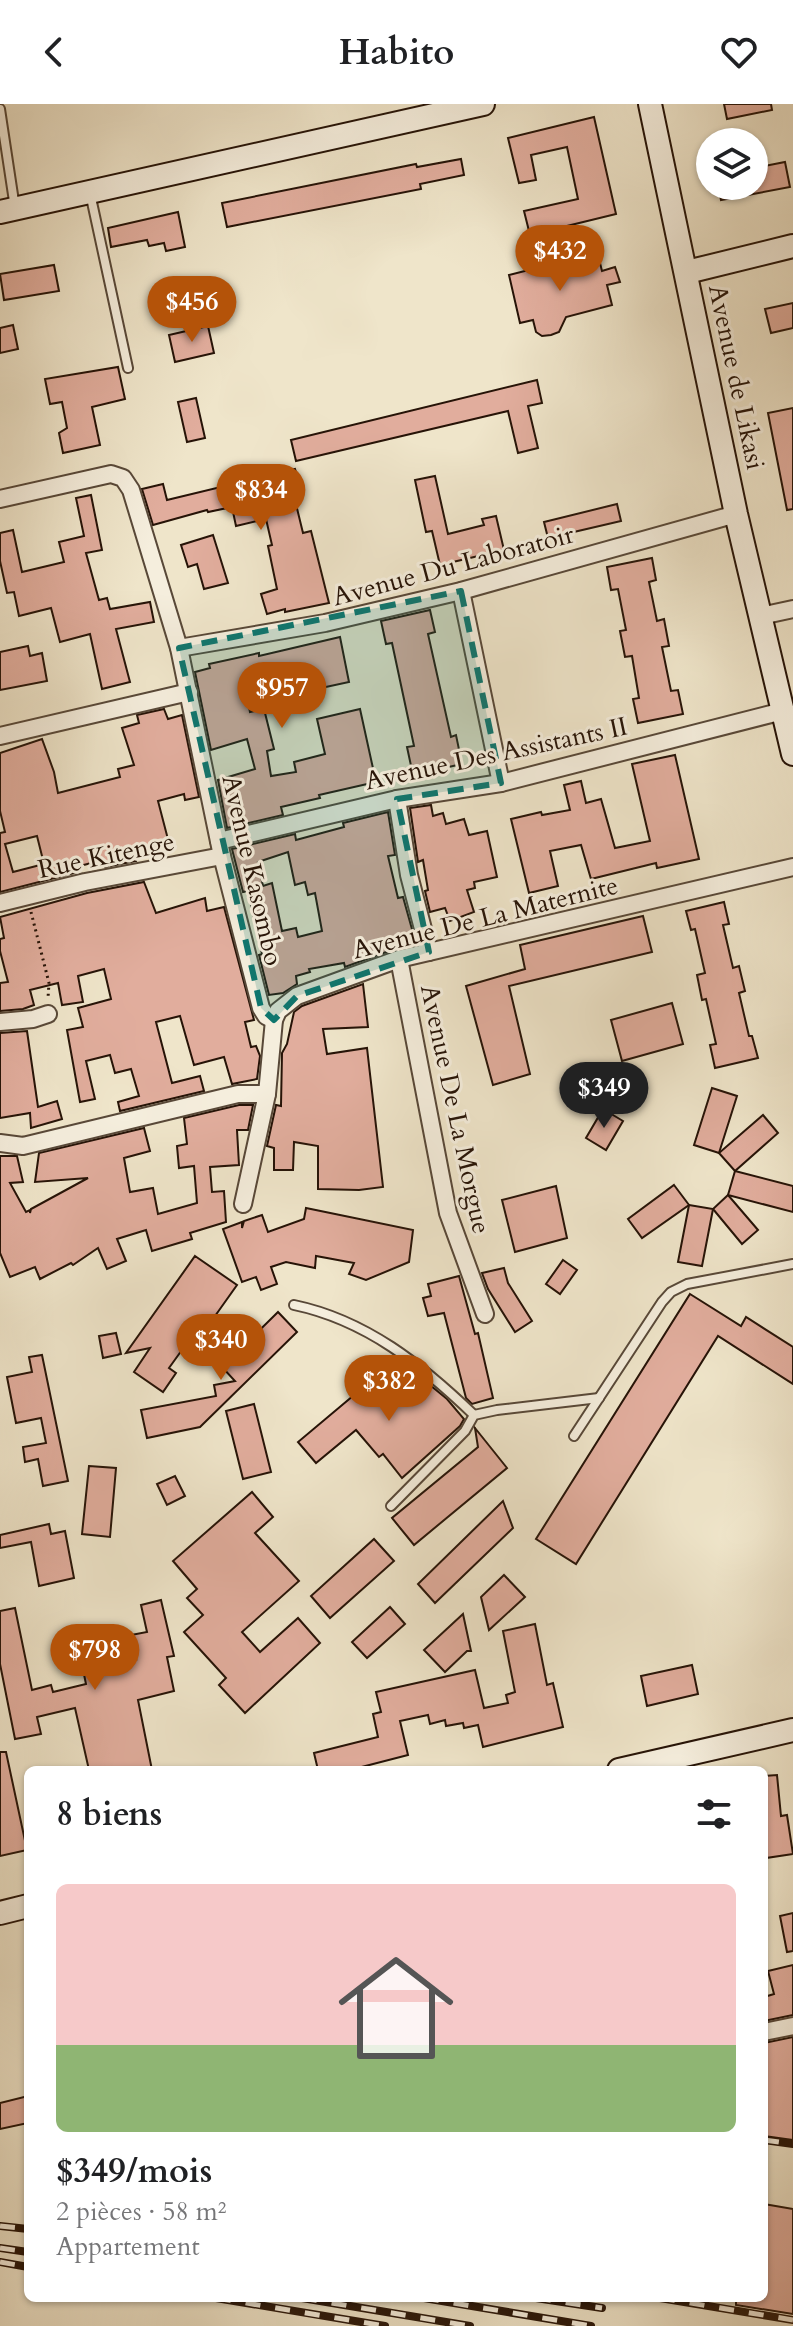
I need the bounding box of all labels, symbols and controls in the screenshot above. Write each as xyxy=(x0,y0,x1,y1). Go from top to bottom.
text: Habito xyxy=(339,28,454,77)
icon: back xyxy=(32,30,76,74)
icon: heart xyxy=(717,30,761,74)
map controls xyxy=(696,128,768,200)
button: layers xyxy=(696,128,768,200)
pin: $432 xyxy=(513,225,607,293)
text: $432 xyxy=(533,233,587,268)
pin: $456 xyxy=(145,276,239,344)
street label: Avenue de Likasi xyxy=(700,281,773,473)
text: $456 xyxy=(165,284,219,319)
pin: $834 xyxy=(214,464,308,532)
text: $834 xyxy=(234,472,288,507)
street label: Avenue Du Laboratoir xyxy=(329,516,578,615)
pin: $957 xyxy=(235,662,329,730)
text: $957 xyxy=(255,670,309,705)
street label: Avenue Des Assistants II xyxy=(362,709,631,798)
street label: Avenue Kasombo xyxy=(214,771,291,969)
street label: Rue Kitenge xyxy=(35,824,178,887)
street label: Avenue De La Maternite xyxy=(349,868,622,967)
street label: Avenue De La Morgue xyxy=(412,981,499,1237)
pin: $349 xyxy=(557,1062,651,1130)
text: $349 xyxy=(577,1070,631,1105)
pin: $340 xyxy=(174,1314,268,1382)
text: $340 xyxy=(194,1322,248,1357)
pin: $382 xyxy=(342,1355,436,1423)
text: $382 xyxy=(362,1363,416,1398)
pin: $798 xyxy=(48,1624,142,1692)
text: $798 xyxy=(68,1632,122,1667)
text: 8 biens xyxy=(56,1791,162,1837)
icon: filters xyxy=(692,1792,736,1836)
icon: home xyxy=(324,1936,468,2080)
text: $349/mois xyxy=(56,2148,212,2194)
text: 2 pièces · 58 m² xyxy=(56,2194,227,2229)
text: Appartement xyxy=(56,2229,200,2264)

